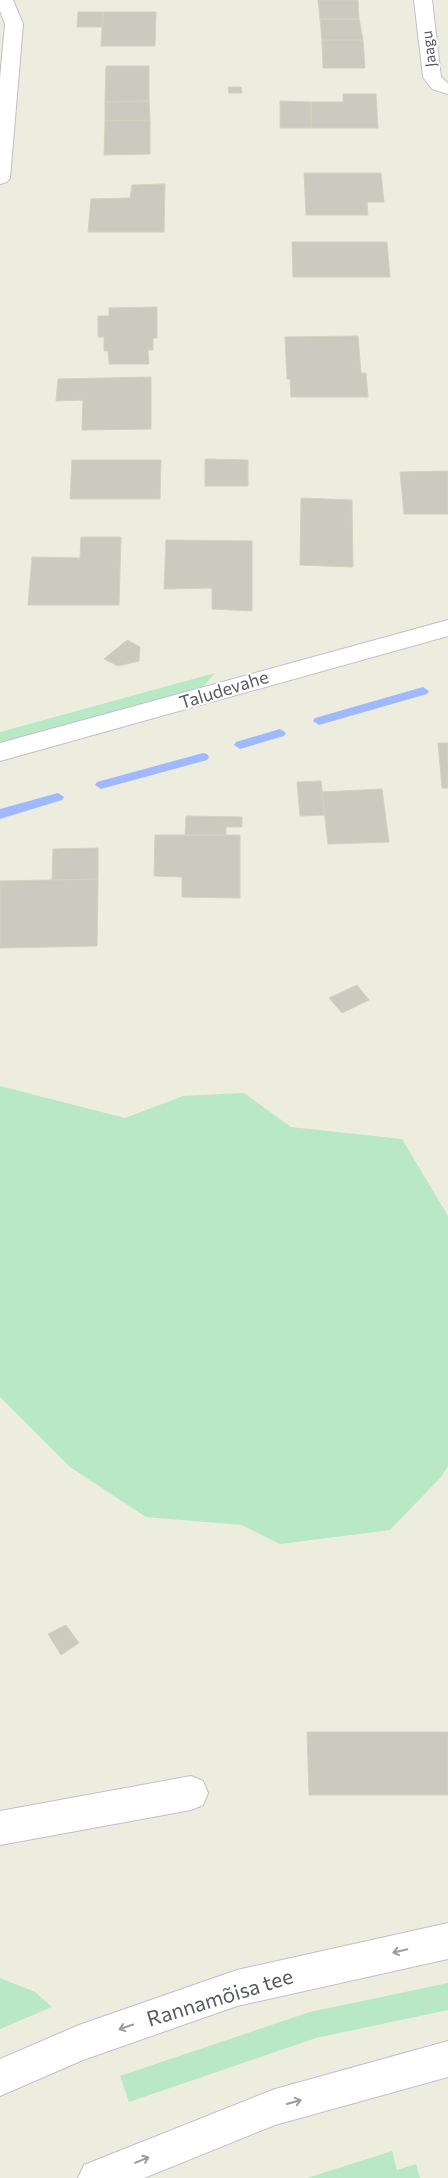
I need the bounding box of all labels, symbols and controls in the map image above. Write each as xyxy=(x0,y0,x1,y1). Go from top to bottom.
street label: Jaagu xyxy=(417,30,439,68)
street label: Taludevahe xyxy=(177,665,271,713)
one-way arrow xyxy=(393,1947,409,1956)
street label: Rannamõisa tee xyxy=(143,1962,296,2031)
one-way arrow xyxy=(118,2022,134,2032)
one-way arrow xyxy=(286,2096,302,2106)
one-way arrow xyxy=(134,2155,150,2164)

